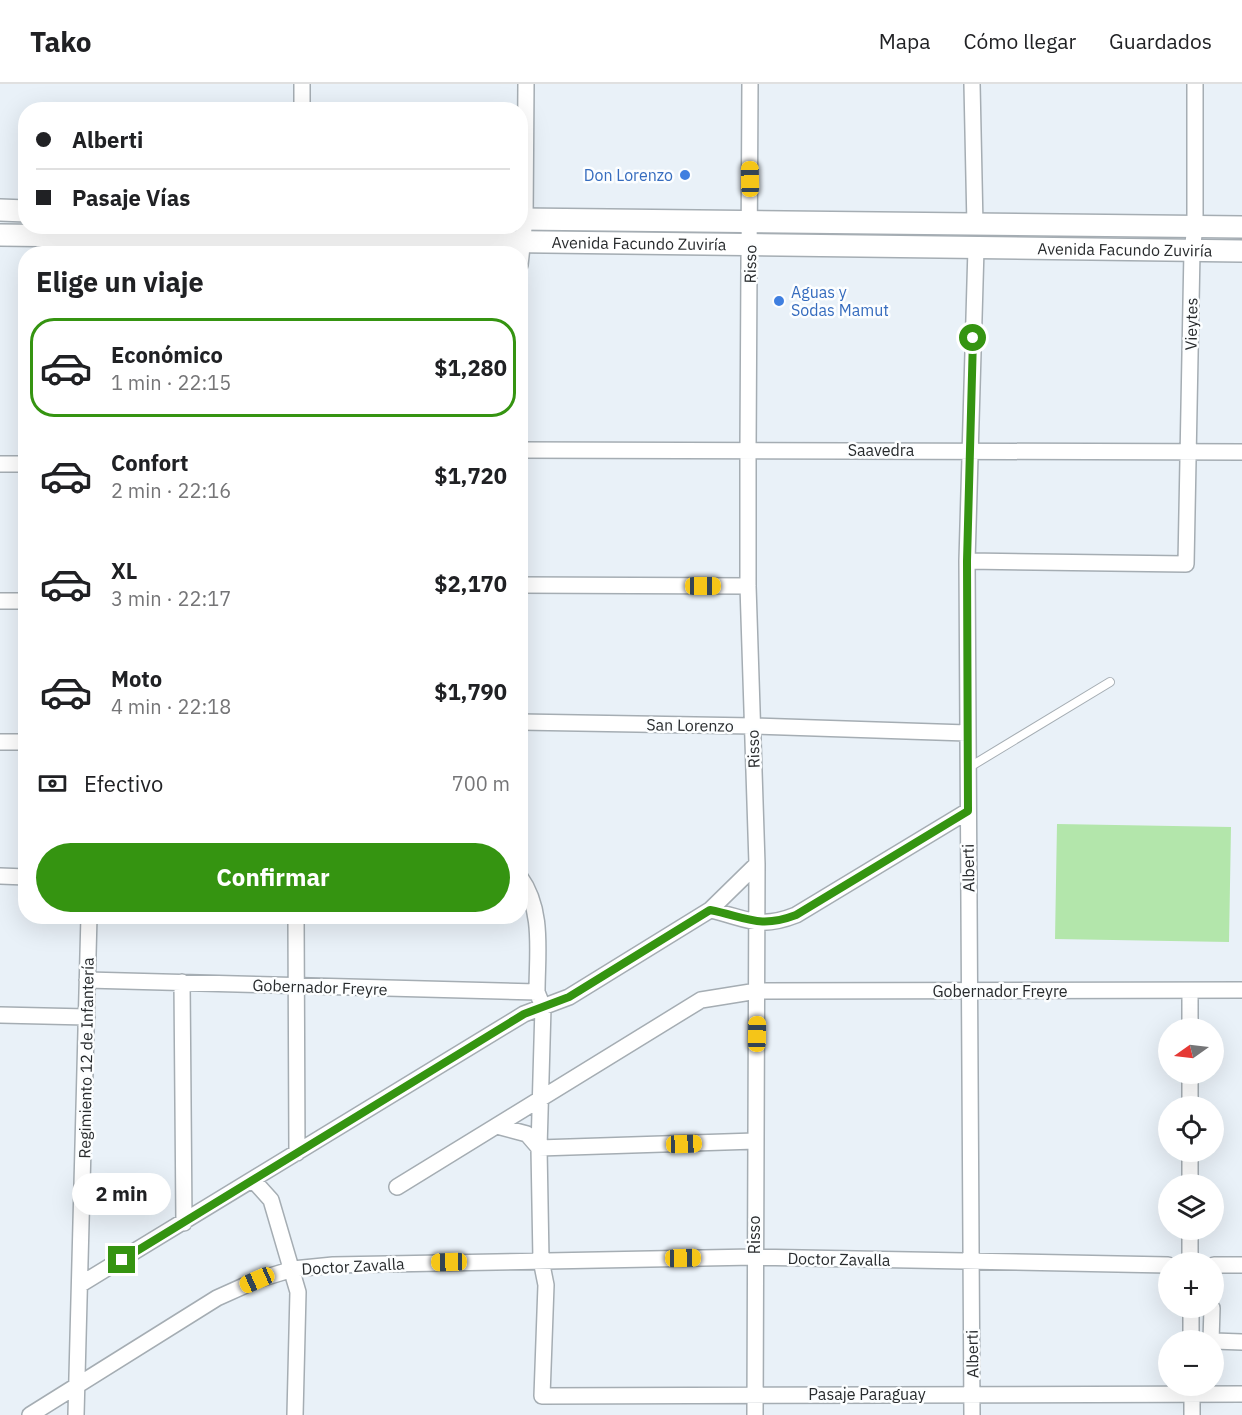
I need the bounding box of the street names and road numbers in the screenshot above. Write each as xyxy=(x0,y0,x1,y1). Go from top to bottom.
street label: Avenida Facundo Zuviría xyxy=(551,232,727,254)
street label: Avenida Facundo Zuviría xyxy=(1037,238,1213,261)
street label: Risso xyxy=(740,244,760,284)
street label: Vieytes xyxy=(1181,298,1201,350)
street label: Saavedra xyxy=(848,440,915,460)
street label: San Lorenzo xyxy=(646,714,734,736)
street label: Risso xyxy=(742,729,764,769)
street label: Alberti xyxy=(958,844,978,892)
street label: Regimiento 12 de Infantería xyxy=(74,957,98,1159)
street label: Gobernador Freyre xyxy=(252,975,388,999)
street label: Gobernador Freyre xyxy=(932,981,1068,1001)
street label: Risso xyxy=(744,1216,764,1254)
street label: Doctor Zavalla xyxy=(787,1248,891,1270)
street label: Doctor Zavalla xyxy=(301,1253,405,1279)
street label: Alberti xyxy=(962,1330,982,1378)
street label: Pasaje Paraguay xyxy=(808,1384,926,1404)

